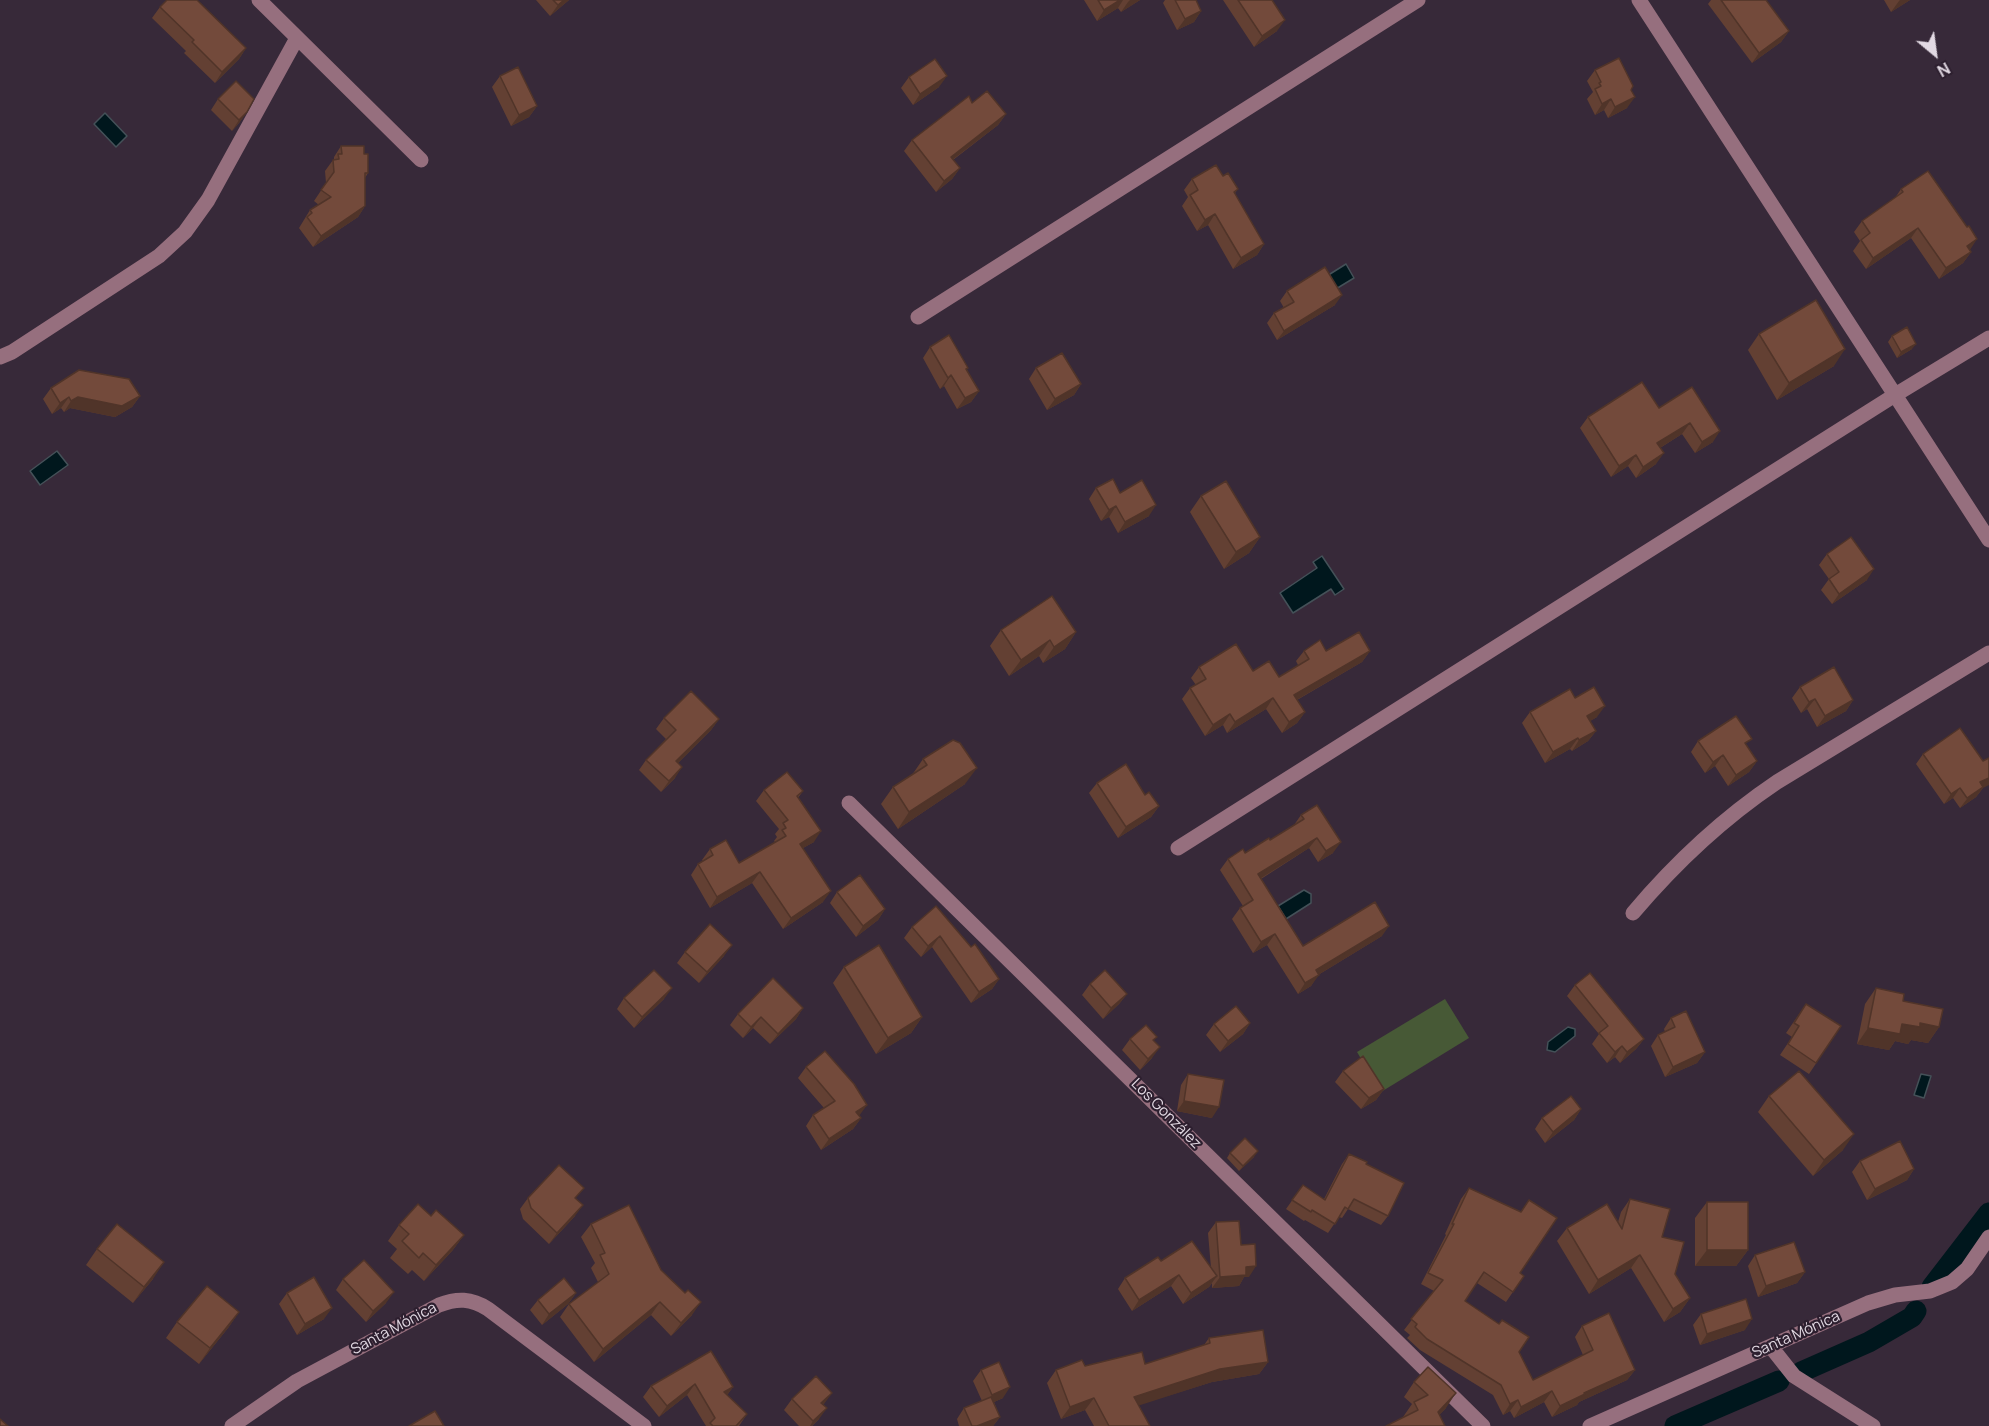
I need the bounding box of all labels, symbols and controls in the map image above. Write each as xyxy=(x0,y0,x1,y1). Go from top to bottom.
north arrow xyxy=(1905,24,1965,84)
text: N xyxy=(1933,57,1954,82)
street label: Los González xyxy=(1127,1075,1205,1153)
street label: Santa Mónica xyxy=(348,1299,440,1359)
street label: Santa Mónica xyxy=(1749,1308,1843,1362)

